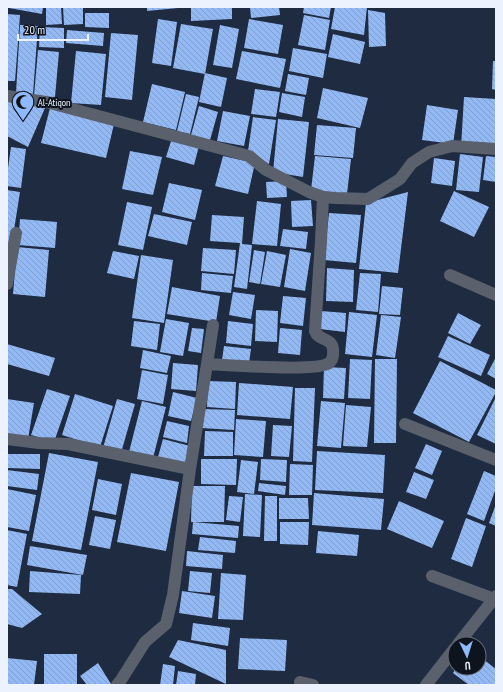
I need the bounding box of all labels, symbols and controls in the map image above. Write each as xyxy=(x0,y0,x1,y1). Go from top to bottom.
scale bar xyxy=(18,16,88,42)
text: 20 m xyxy=(24,22,45,37)
mosque icon: Al-Atiqon xyxy=(10,89,36,122)
place label: Al-Atiqon xyxy=(38,96,70,109)
north arrow xyxy=(447,636,487,676)
text: U xyxy=(464,659,471,673)

